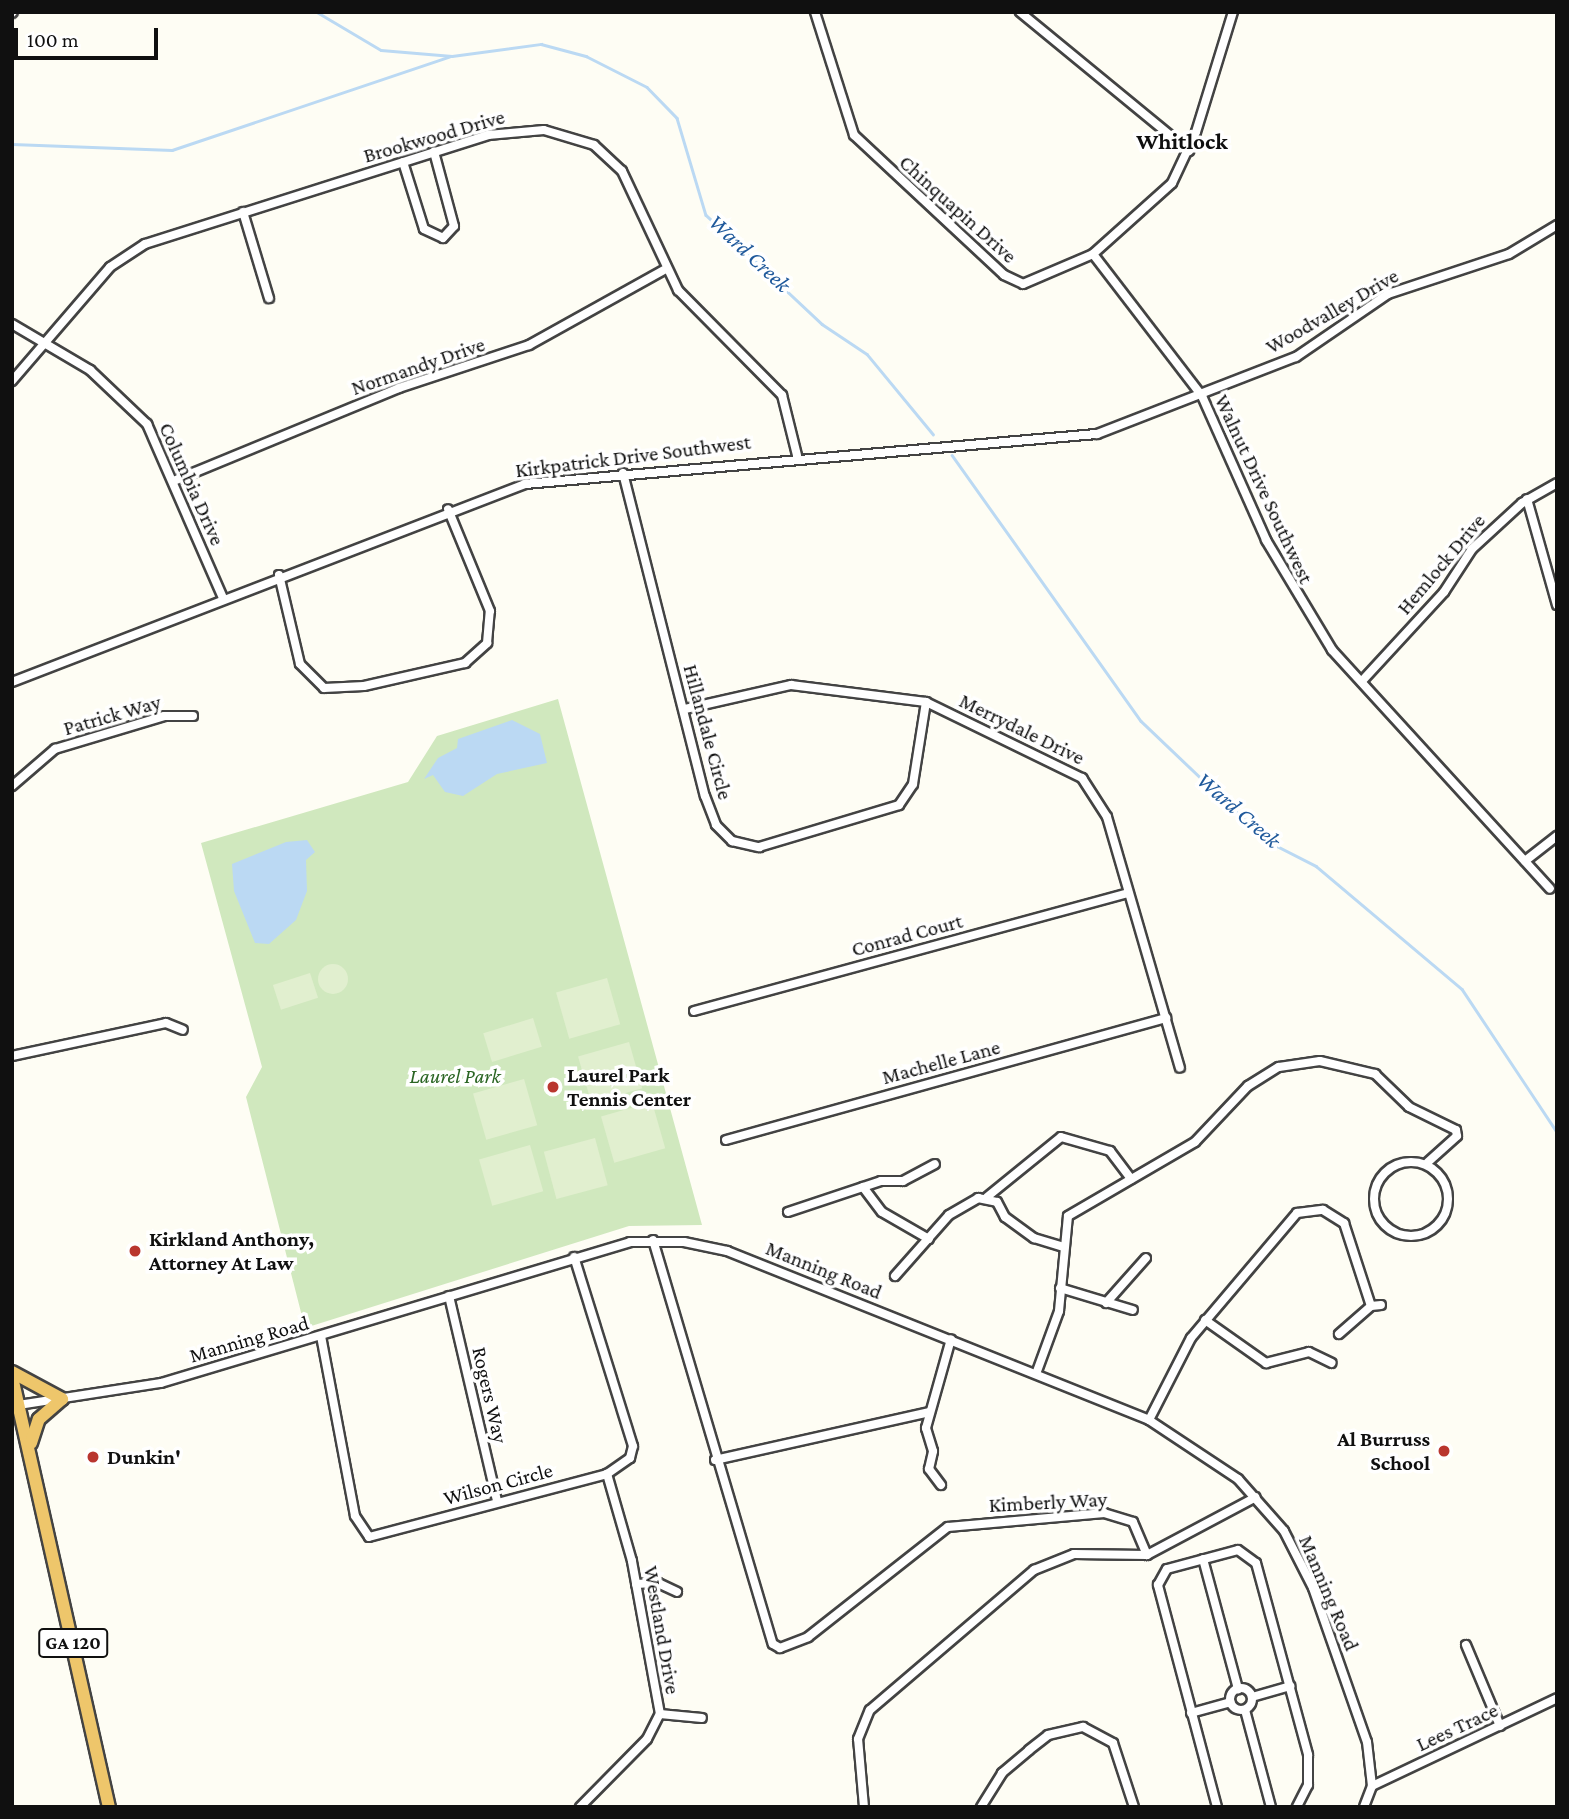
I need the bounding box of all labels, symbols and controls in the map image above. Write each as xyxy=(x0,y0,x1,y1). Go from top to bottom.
scale bar xyxy=(18,14,161,58)
text: 100 m xyxy=(27,28,79,52)
street label: Brookwood Drive xyxy=(360,104,508,168)
district label: Whitlock xyxy=(1136,127,1228,155)
street label: Chinquapin Drive xyxy=(894,150,1022,268)
water label: Ward Creek xyxy=(703,208,797,298)
street label: Woodvalley Drive xyxy=(1261,263,1403,359)
street label: Normandy Drive xyxy=(348,331,488,401)
street label: Walnut Drive Southwest xyxy=(1209,390,1319,588)
street label: Columbia Drive xyxy=(154,419,230,549)
street label: Kirkpatrick Drive Southwest xyxy=(514,429,752,483)
street label: Hemlock Drive xyxy=(1391,508,1491,620)
street label: Hillandale Circle xyxy=(678,662,738,802)
street label: Merrydale Drive xyxy=(955,688,1089,770)
street label: Patrick Way xyxy=(60,689,164,741)
water label: Ward Creek xyxy=(1191,766,1287,854)
street label: Conrad Court xyxy=(849,908,965,962)
street label: Machelle Lane xyxy=(879,1034,1003,1090)
place label: Laurel Park Tennis Center xyxy=(567,1062,691,1112)
park label: Laurel Park xyxy=(409,1063,501,1089)
marker: Laurel Park Tennis Center xyxy=(545,1079,561,1095)
place label: Kirkland Anthony, Attorney At Law xyxy=(149,1226,314,1276)
street label: Manning Road xyxy=(762,1235,886,1305)
marker: Kirkland Anthony, Attorney At Law xyxy=(127,1243,143,1259)
street label: Manning Road xyxy=(186,1310,312,1368)
street label: Rogers Way xyxy=(467,1344,513,1446)
place label: Al Burruss School xyxy=(1337,1426,1430,1476)
marker: Al Burruss School xyxy=(1436,1443,1452,1459)
place label: Dunkin' xyxy=(107,1444,181,1470)
marker: Dunkin' xyxy=(85,1449,101,1465)
street label: Wilson Circle xyxy=(441,1457,555,1511)
street label: Kimberly Way xyxy=(988,1486,1108,1518)
street label: Manning Road xyxy=(1293,1531,1365,1655)
street label: Westland Drive xyxy=(638,1564,686,1696)
road number: GA 120 xyxy=(38,1628,108,1658)
street label: Lees Trace xyxy=(1412,1697,1502,1757)

